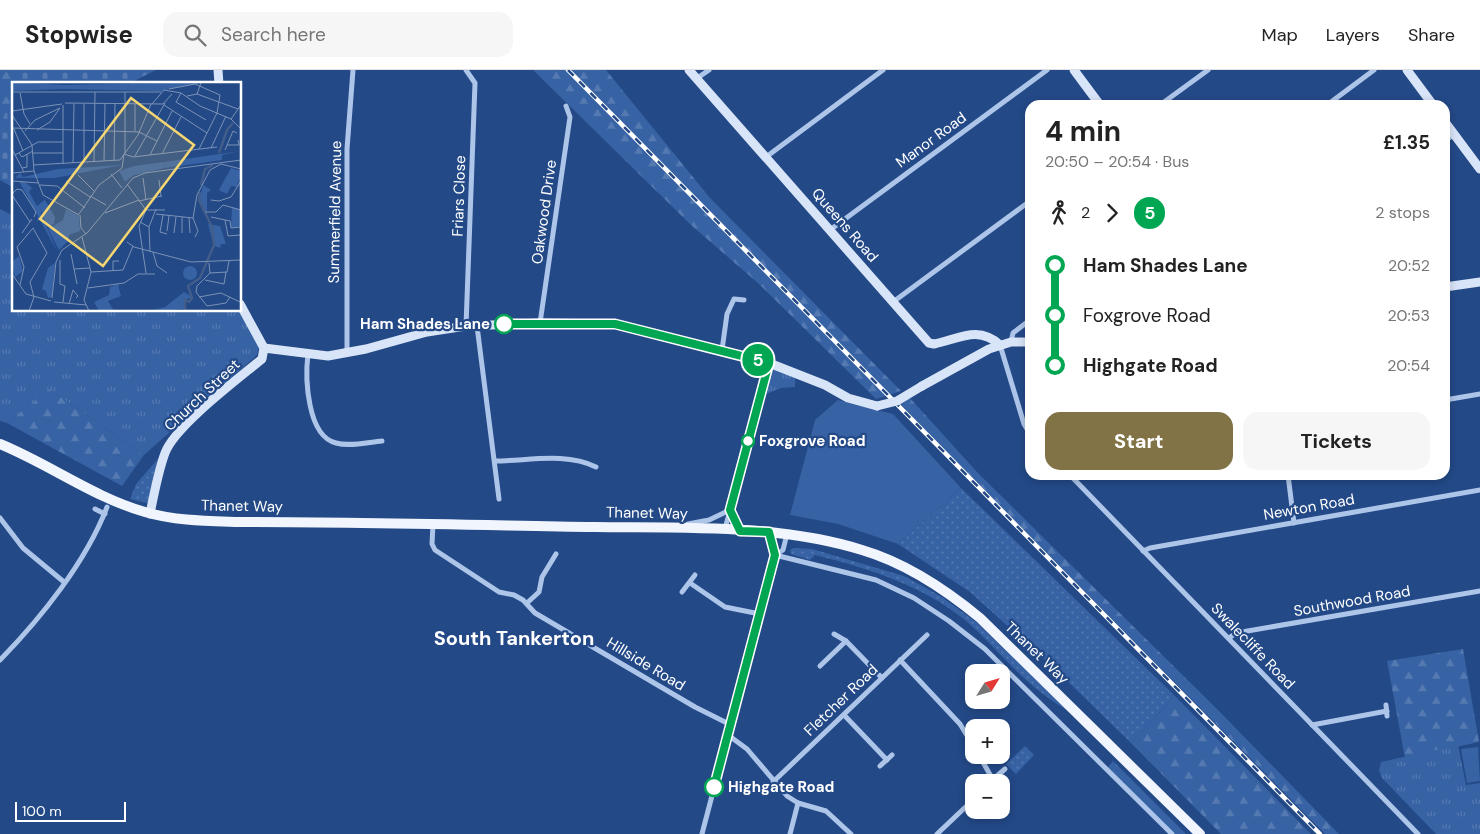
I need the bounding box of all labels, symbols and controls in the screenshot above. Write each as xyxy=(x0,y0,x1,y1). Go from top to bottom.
search box xyxy=(163,12,513,57)
text: Stopwise xyxy=(25,19,133,50)
icon: search xyxy=(181,21,209,49)
text: Search here xyxy=(221,22,326,47)
text: Map xyxy=(1262,23,1298,47)
text: Layers xyxy=(1326,23,1380,47)
text: Share xyxy=(1408,23,1455,47)
inset map xyxy=(12,82,241,311)
street label: Manor Road xyxy=(892,108,970,172)
text: 4 min xyxy=(1045,113,1121,150)
text: £1.35 xyxy=(1383,130,1430,155)
street label: Summerfield Avenue xyxy=(324,140,346,284)
text: 20:50 – 20:54 · Bus xyxy=(1045,151,1189,172)
street label: Friars Close xyxy=(448,155,470,237)
street label: Oakwood Drive xyxy=(527,159,561,265)
street label: Queens Road xyxy=(807,184,883,266)
icon: walk xyxy=(1045,199,1073,227)
icon: forward xyxy=(1098,199,1126,227)
text: 5 xyxy=(1144,201,1155,225)
text: 2 xyxy=(1081,202,1090,223)
text: 2 stops xyxy=(1375,202,1430,223)
text: Ham Shades Lane xyxy=(1083,253,1248,278)
text: 20:52 xyxy=(1388,255,1430,276)
text: Foxgrove Road xyxy=(1083,303,1211,328)
text: 20:53 xyxy=(1388,305,1430,326)
place label: Ham Shades Lane xyxy=(360,314,490,334)
marker: Ham Shades Lane xyxy=(494,314,514,334)
line badge: 5 xyxy=(742,344,774,376)
text: 5 xyxy=(752,348,764,372)
text: Highgate Road xyxy=(1083,353,1218,378)
street label: Church Street xyxy=(160,355,244,435)
text: 20:54 xyxy=(1387,355,1430,376)
button: Start xyxy=(1045,412,1233,470)
button: Tickets xyxy=(1243,412,1430,470)
place label: Foxgrove Road xyxy=(759,431,866,451)
marker: Foxgrove Road xyxy=(741,434,755,448)
street label: Newton Road xyxy=(1262,489,1356,525)
street label: Thanet Way xyxy=(201,495,284,517)
street label: Thanet Way xyxy=(606,502,689,524)
street label: Southwood Road xyxy=(1292,581,1412,621)
street label: Swalecliffe Road xyxy=(1207,598,1299,694)
street label: Thanet Way xyxy=(1001,617,1074,689)
district label: South Tankerton xyxy=(434,625,594,651)
street label: Hillside Road xyxy=(603,633,689,695)
street label: Fletcher Road xyxy=(800,660,882,740)
north arrow xyxy=(965,664,1010,709)
map controls xyxy=(965,664,1010,819)
button: + xyxy=(965,719,1010,764)
button: − xyxy=(965,774,1010,819)
marker: Highgate Road xyxy=(704,777,724,797)
place label: Highgate Road xyxy=(728,777,834,797)
scale bar xyxy=(15,799,126,822)
text: 100 m xyxy=(22,802,62,820)

